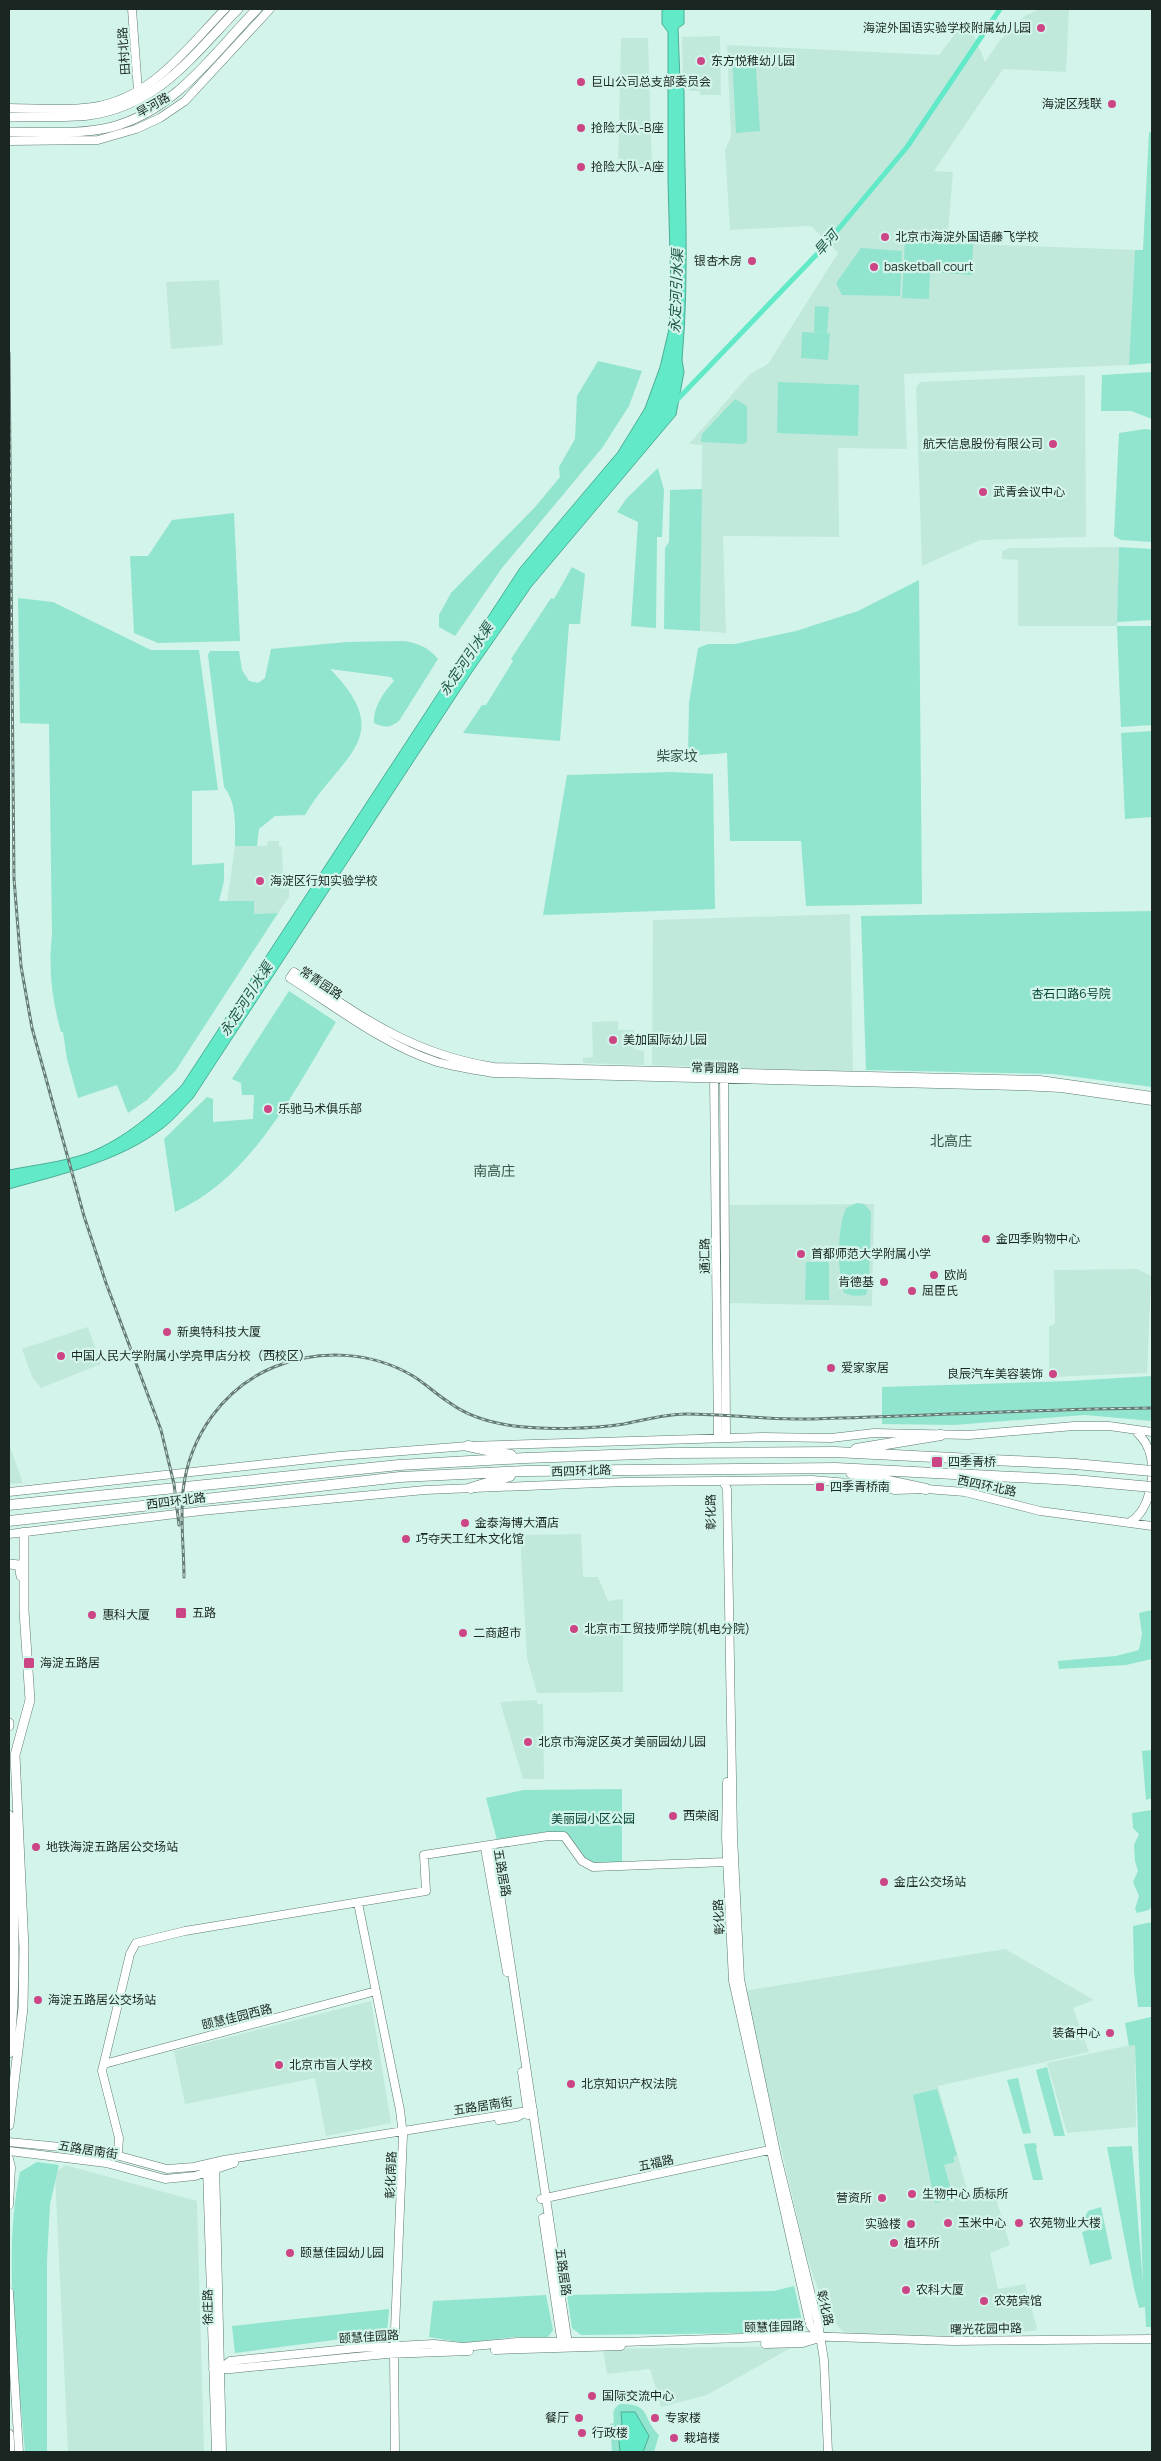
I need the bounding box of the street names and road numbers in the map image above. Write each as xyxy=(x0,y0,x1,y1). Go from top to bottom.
street label: 田村北路 xyxy=(113,26,134,76)
street label: 旱河路 xyxy=(133,88,173,121)
street label: 常青园路 xyxy=(297,962,346,1003)
street label: 常青园路 xyxy=(691,1059,739,1076)
street label: 通汇路 xyxy=(696,1238,713,1274)
street label: 西四环北路 xyxy=(551,1461,611,1480)
street label: 西四环北路 xyxy=(956,1471,1018,1500)
street label: 西四环北路 xyxy=(145,1488,207,1513)
street label: 彰化路 xyxy=(702,1494,719,1530)
street label: 五路居路 xyxy=(490,1848,515,1898)
street label: 彰化路 xyxy=(709,1899,728,1935)
street label: 颐慧佳园西路 xyxy=(200,2000,274,2033)
street label: 五路居南街 xyxy=(452,2092,514,2119)
street label: 五路居南街 xyxy=(57,2136,119,2163)
street label: 五福路 xyxy=(637,2150,675,2175)
street label: 彰化南路 xyxy=(381,2151,400,2199)
street label: 五路居路 xyxy=(552,2247,575,2297)
street label: 彰化路 xyxy=(813,2288,838,2327)
street label: 徐庄路 xyxy=(199,2289,216,2325)
street label: 颐慧佳园路 xyxy=(744,2317,804,2336)
street label: 曙光花园中路 xyxy=(950,2319,1022,2338)
street label: 颐慧佳园路 xyxy=(338,2326,399,2347)

